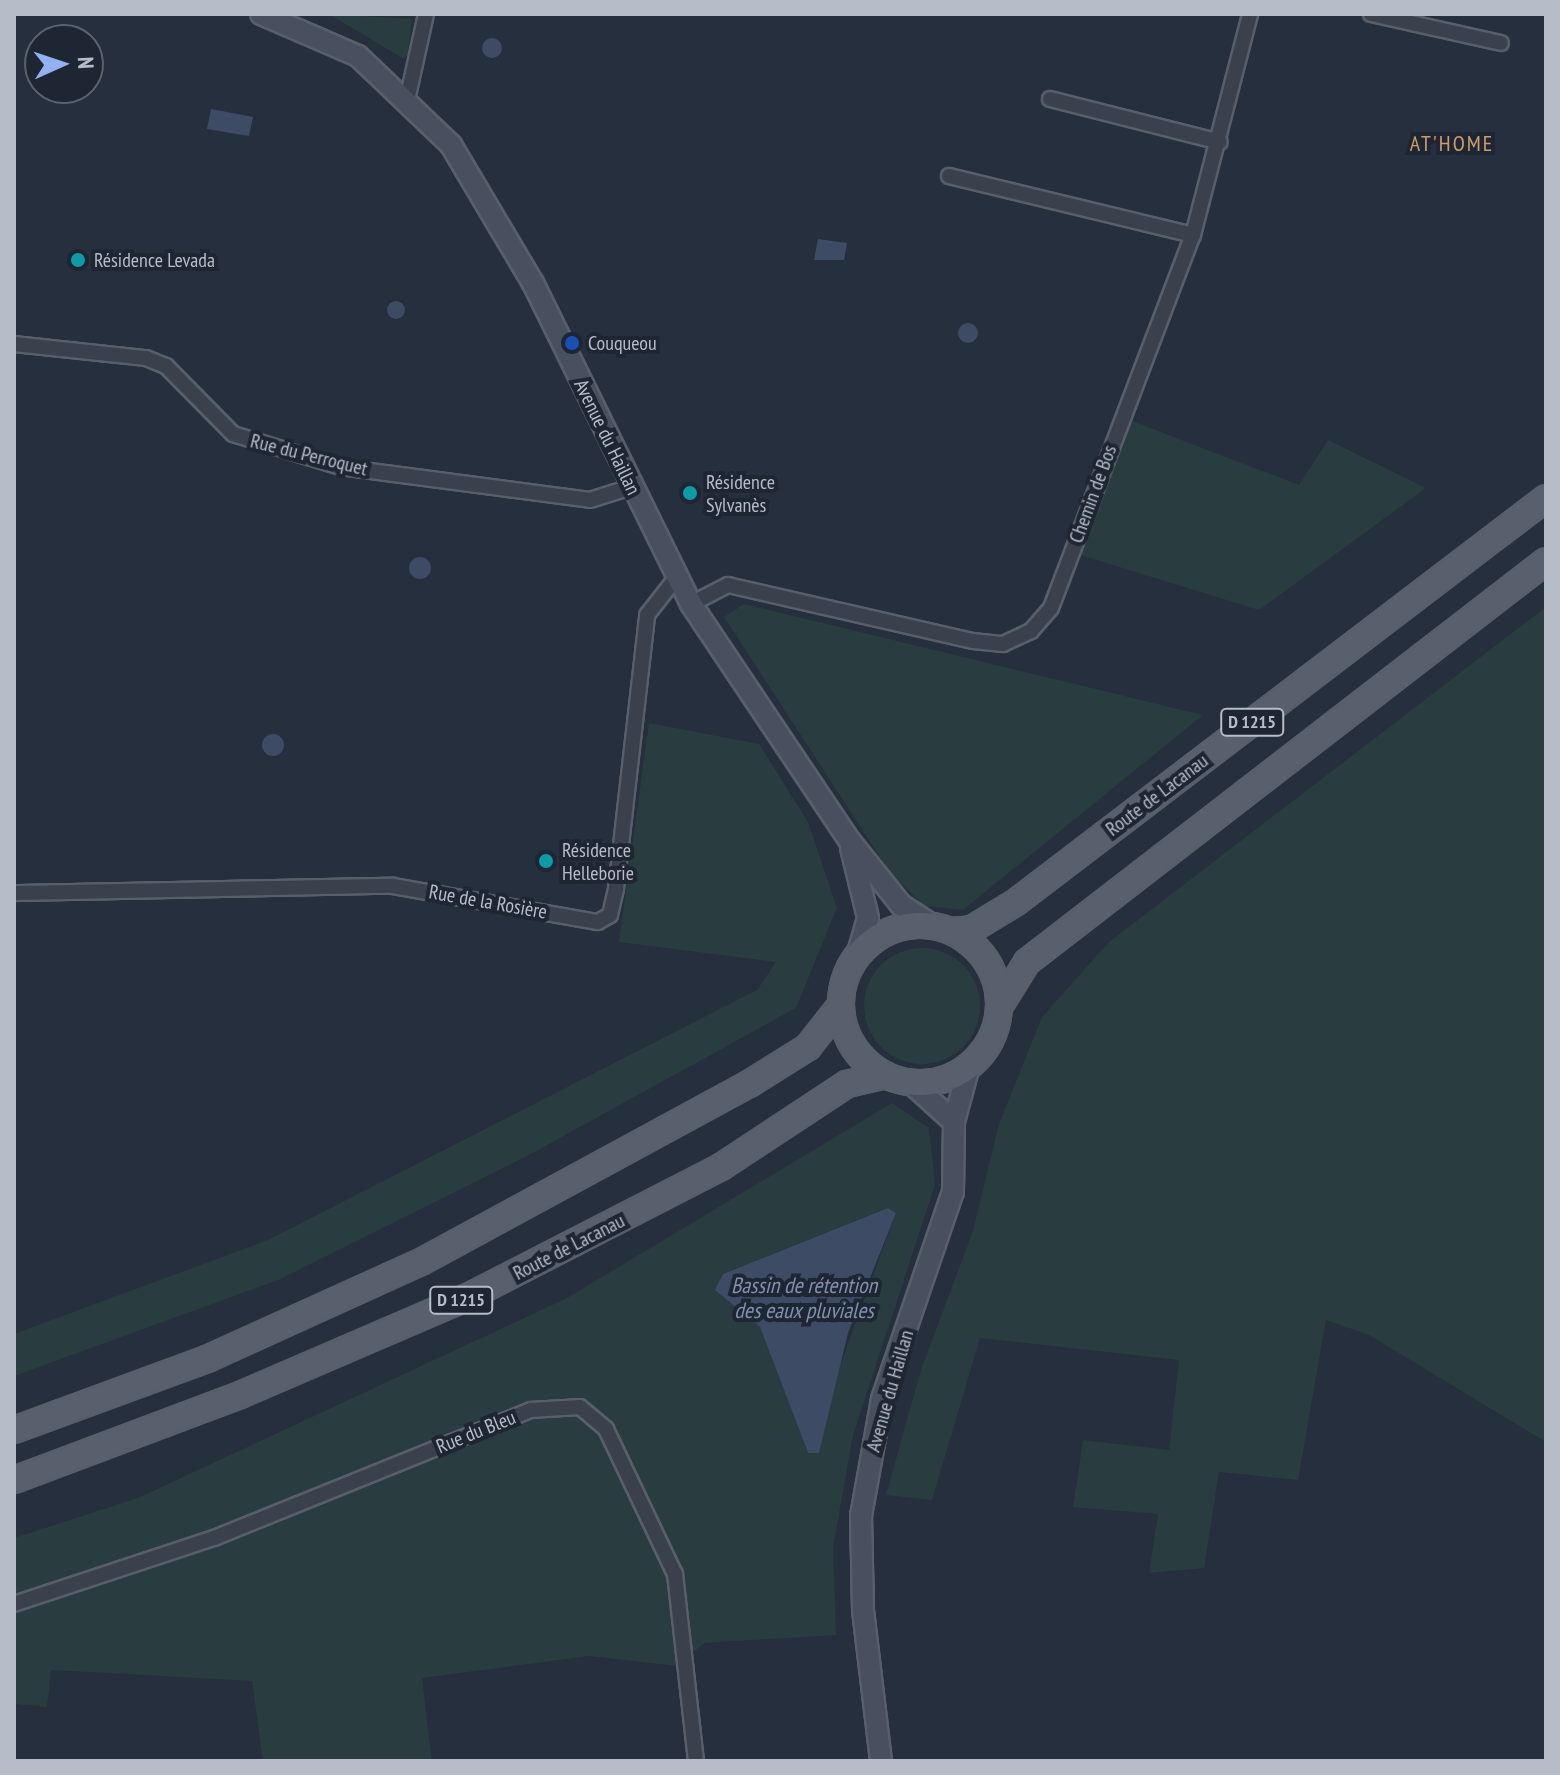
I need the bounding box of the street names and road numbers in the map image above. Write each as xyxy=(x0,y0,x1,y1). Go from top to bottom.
street label: Avenue du Haillan xyxy=(569,375,645,499)
street label: Rue du Perroquet xyxy=(248,429,370,481)
street label: Chemin de Bos xyxy=(1064,442,1122,546)
road number: D 1215 xyxy=(1220,708,1284,736)
street label: Route de Lacanau xyxy=(1101,749,1213,841)
street label: Rue de la Rosière xyxy=(427,880,549,924)
street label: Route de Lacanau xyxy=(509,1209,629,1285)
road number: D 1215 xyxy=(429,1286,493,1314)
street label: Avenue du Haillan xyxy=(861,1327,919,1455)
street label: Rue du Bleu xyxy=(433,1405,519,1459)

